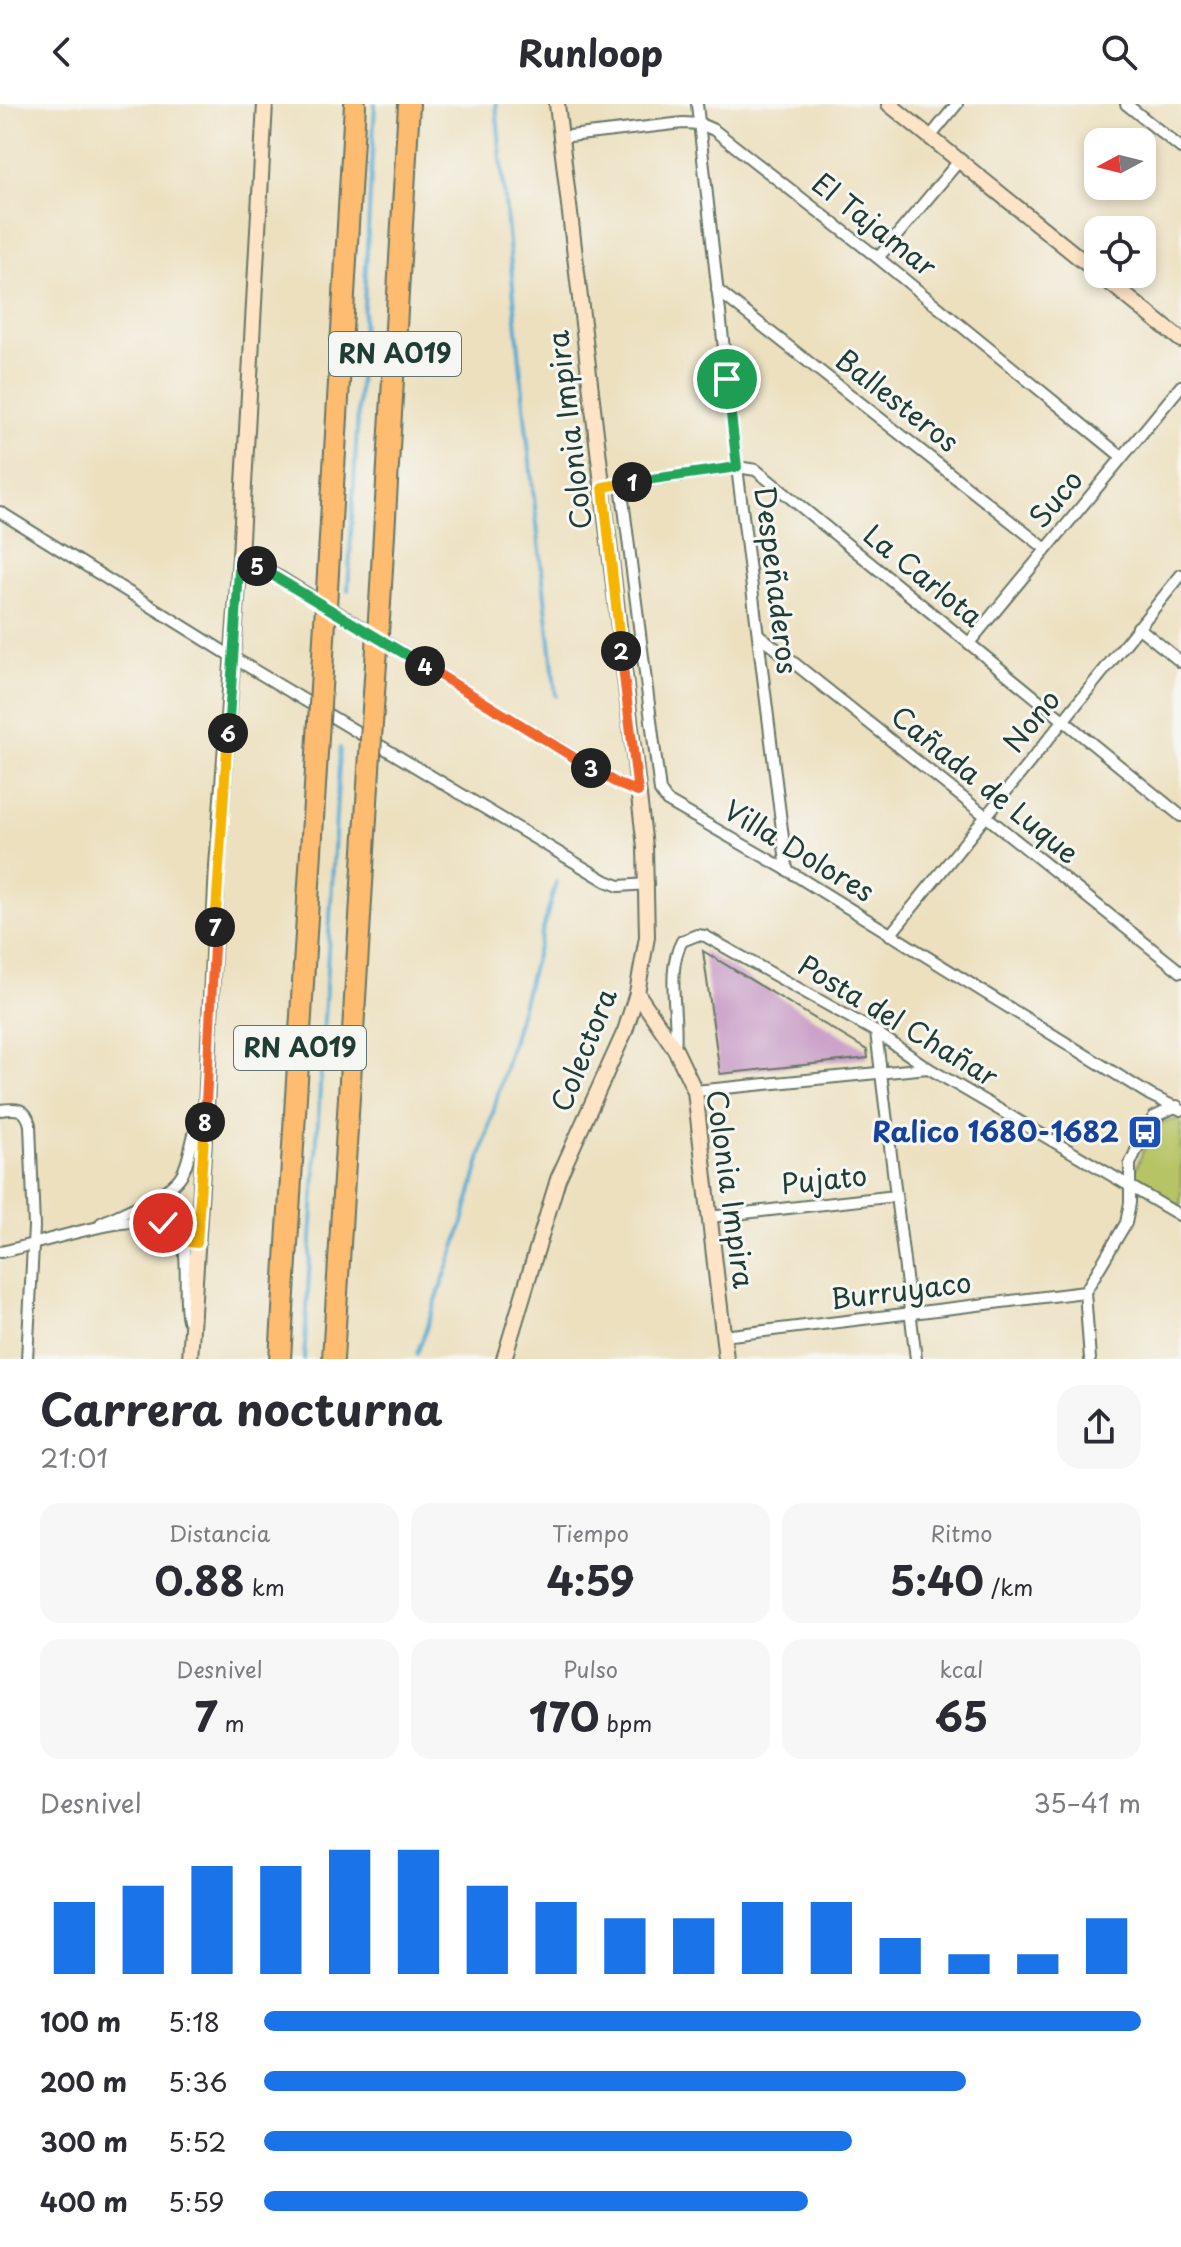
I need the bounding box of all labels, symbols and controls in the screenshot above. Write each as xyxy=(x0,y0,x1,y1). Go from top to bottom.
text: Runloop xyxy=(518,25,663,79)
icon: back xyxy=(40,30,84,74)
icon: search xyxy=(1097,30,1141,74)
north arrow xyxy=(1084,128,1156,200)
map controls xyxy=(1084,128,1156,288)
street label: El Tajamar xyxy=(803,161,947,287)
button: locate xyxy=(1084,216,1156,288)
street label: Colonia Impira xyxy=(535,328,602,532)
road number: RN A019 xyxy=(329,332,461,376)
street label: Ballesteros xyxy=(827,338,969,462)
pin xyxy=(693,345,761,413)
icon: arrive xyxy=(705,357,749,401)
street label: Suco xyxy=(1017,459,1092,537)
pin: 1 xyxy=(612,462,652,502)
text: 1 xyxy=(627,465,637,498)
street label: Despeñaderos xyxy=(745,483,810,676)
street label: La Carlota xyxy=(855,513,994,637)
pin: 5 xyxy=(237,546,277,586)
text: 5 xyxy=(250,549,264,582)
pin: 2 xyxy=(601,631,641,671)
text: 2 xyxy=(613,634,629,667)
pin: 4 xyxy=(405,646,445,686)
text: 4 xyxy=(418,649,432,682)
street label: Nono xyxy=(992,679,1070,761)
street label: Cañada de Luque xyxy=(882,694,1090,873)
pin: 6 xyxy=(208,713,248,753)
text: 6 xyxy=(220,716,236,749)
pin: 3 xyxy=(571,748,611,788)
text: 3 xyxy=(584,751,598,784)
street label: Villa Dolores xyxy=(716,788,883,912)
pin: 7 xyxy=(195,907,235,947)
text: 7 xyxy=(209,910,221,943)
street label: Posta del Chañar xyxy=(791,943,1007,1097)
street label: Colectora xyxy=(538,980,627,1118)
road number: RN A019 xyxy=(234,1026,366,1070)
street label: Colonia Impira xyxy=(696,1087,767,1291)
pin: 8 xyxy=(185,1102,225,1142)
text: 8 xyxy=(198,1105,212,1138)
place label: Ralico 1680-1682 xyxy=(872,1109,1119,1152)
bus stop icon: Ralico 1680-1682 xyxy=(1126,1113,1164,1151)
street label: Pujato xyxy=(779,1153,869,1204)
pin xyxy=(129,1189,197,1257)
icon: check xyxy=(141,1201,185,1245)
street label: Burruyaco xyxy=(828,1260,974,1319)
text: Carrera nocturna xyxy=(40,1375,443,1441)
button: share xyxy=(1057,1385,1141,1469)
text: 21:01 xyxy=(40,1438,108,1477)
text: Distancia xyxy=(169,1516,270,1549)
text: Tiempo xyxy=(552,1516,629,1549)
text: Ritmo xyxy=(930,1516,993,1549)
text: 0.88 xyxy=(154,1549,245,1610)
text: 4:59 xyxy=(546,1549,635,1610)
text: 5:40 xyxy=(890,1549,984,1610)
text: km xyxy=(245,1570,285,1603)
text: /km xyxy=(984,1570,1033,1603)
text: Desnivel xyxy=(177,1652,262,1685)
text: Pulso xyxy=(563,1652,618,1685)
text: kcal xyxy=(940,1652,983,1685)
text: 7 xyxy=(194,1685,217,1746)
text: 170 xyxy=(529,1685,599,1746)
text: 65 xyxy=(935,1685,988,1746)
text: m xyxy=(217,1706,245,1739)
text: bpm xyxy=(599,1706,652,1739)
text: Desnivel xyxy=(40,1783,141,1822)
text: 35–41 m xyxy=(1034,1783,1141,1822)
text: 100 m xyxy=(40,2002,121,2041)
text: 5:18 xyxy=(168,2002,220,2041)
text: 200 m xyxy=(40,2062,127,2101)
text: 5:36 xyxy=(168,2062,228,2101)
text: 300 m xyxy=(40,2122,128,2161)
text: 5:52 xyxy=(168,2122,226,2161)
text: 400 m xyxy=(40,2182,128,2221)
text: 5:59 xyxy=(168,2182,225,2221)

